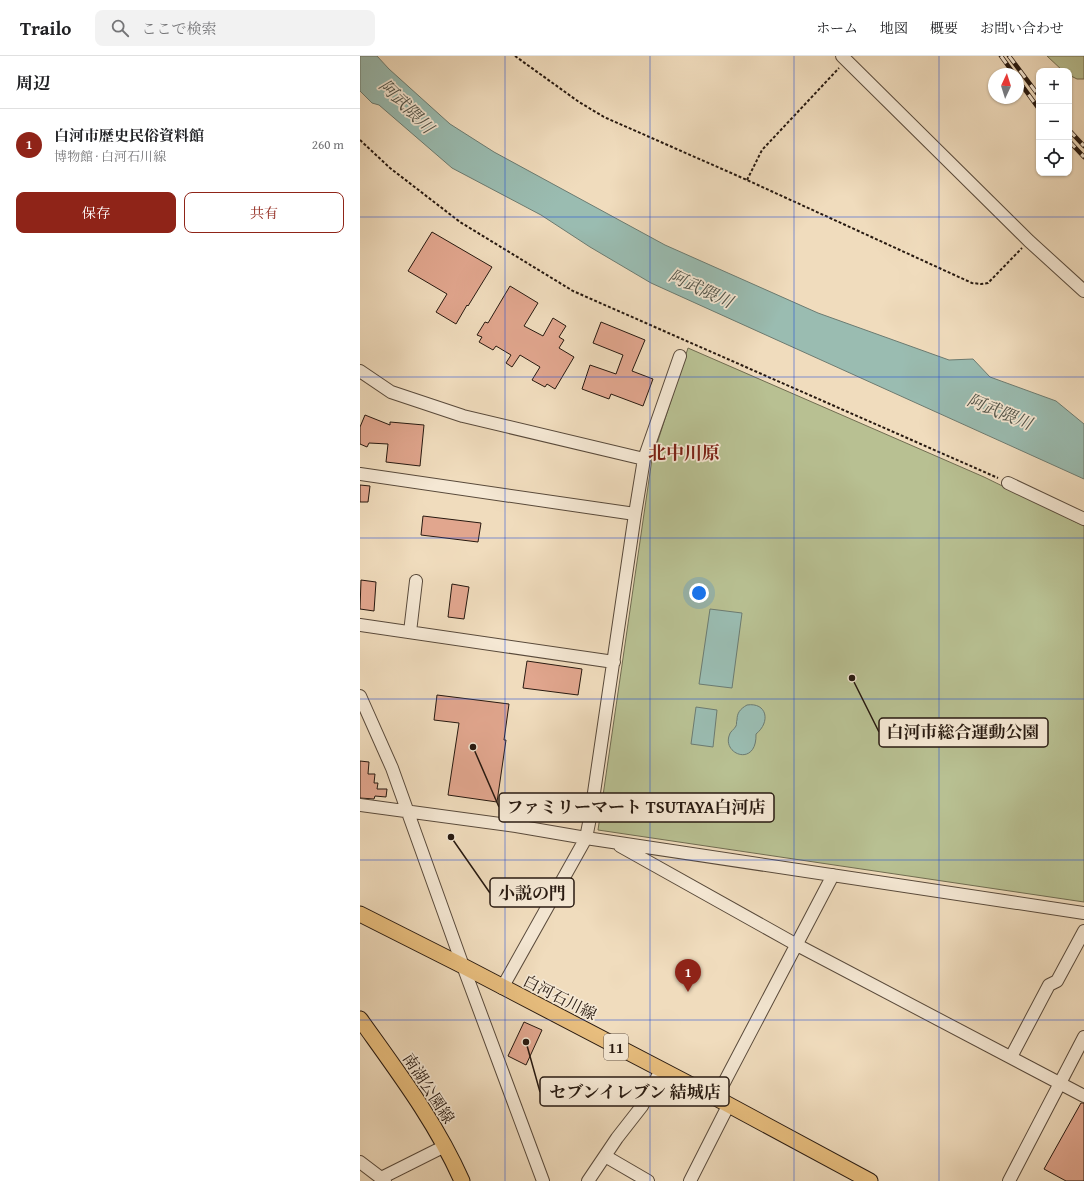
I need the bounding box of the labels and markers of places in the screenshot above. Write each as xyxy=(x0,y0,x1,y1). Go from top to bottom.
callout: 白河市総合運動公園 xyxy=(879,718,1048,747)
callout: ファミリーマート TSUTAYA白河店 xyxy=(499,793,774,822)
callout: 小説の門 xyxy=(490,878,574,907)
pin: 1 xyxy=(675,959,701,992)
callout: セブンイレブン 結城店 xyxy=(540,1077,729,1106)

